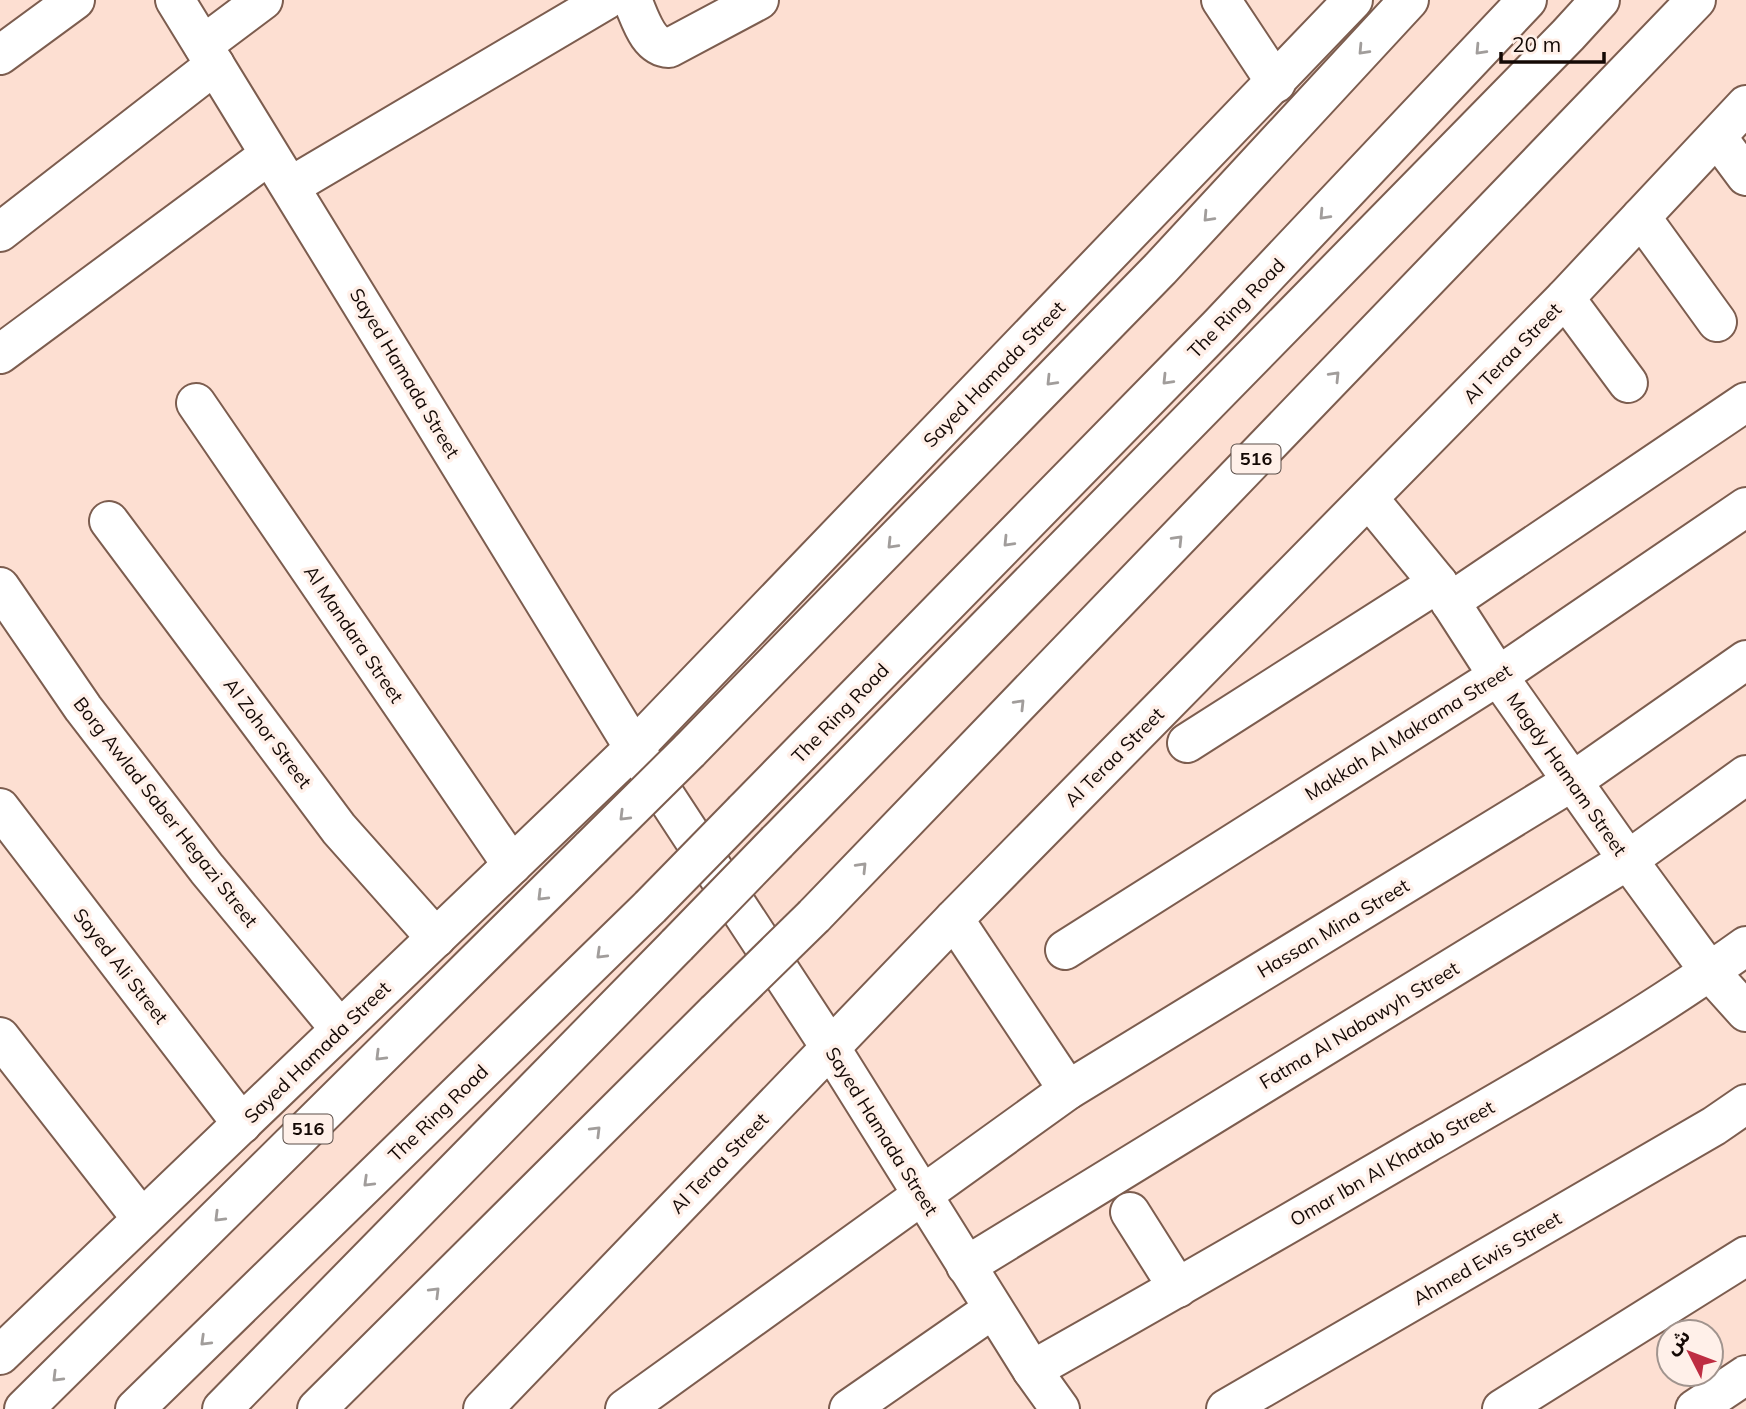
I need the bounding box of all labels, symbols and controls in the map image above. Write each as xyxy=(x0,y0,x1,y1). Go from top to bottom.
scale bar xyxy=(1501,21,1604,65)
text: 20 m xyxy=(1512,31,1561,57)
one-way arrow xyxy=(1359,42,1371,55)
one-way arrow xyxy=(1476,42,1488,55)
one-way arrow xyxy=(1320,207,1332,220)
one-way arrow xyxy=(1204,209,1217,222)
street label: The Ring Road xyxy=(1182,253,1290,363)
street label: Sayed Hamada Street xyxy=(345,284,465,463)
street label: Sayed Hamada Street xyxy=(918,296,1070,452)
street label: Al Teraa Street xyxy=(1458,297,1566,408)
one-way arrow xyxy=(1327,371,1340,384)
one-way arrow xyxy=(1163,372,1175,384)
one-way arrow xyxy=(1046,373,1059,386)
road number: 516 xyxy=(1232,444,1280,474)
one-way arrow xyxy=(1003,534,1016,547)
one-way arrow xyxy=(887,535,900,548)
one-way arrow xyxy=(1169,535,1182,548)
street label: Al Mandara Street xyxy=(299,561,409,708)
street label: The Ring Road xyxy=(786,658,894,768)
street label: Makkah Al Makrama Street xyxy=(1300,658,1516,806)
street label: Al Zohor Street xyxy=(219,673,317,793)
street label: Magdy Hamam Street xyxy=(1502,688,1633,861)
street label: Borg Awlad Saber Hegazi Street xyxy=(69,692,264,932)
one-way arrow xyxy=(1011,699,1024,712)
street label: Al Teraa Street xyxy=(1059,702,1169,812)
one-way arrow xyxy=(619,807,632,820)
one-way arrow xyxy=(853,863,866,876)
street label: Hassan Mina Street xyxy=(1253,873,1414,983)
one-way arrow xyxy=(537,888,550,901)
street label: Sayed Ali Street xyxy=(68,903,174,1029)
one-way arrow xyxy=(596,946,609,959)
street label: Fatma Al Nabawyh Street xyxy=(1255,956,1463,1094)
street label: Sayed Hamada Street xyxy=(239,976,395,1128)
street label: Sayed Hamada Street xyxy=(820,1042,944,1220)
one-way arrow xyxy=(376,1048,389,1061)
street label: The Ring Road xyxy=(383,1059,493,1167)
street label: Omar Ibn Al Khatab Street xyxy=(1286,1094,1499,1231)
street label: Al Teraa Street xyxy=(665,1107,773,1218)
road number: 516 xyxy=(284,1114,332,1144)
one-way arrow xyxy=(588,1127,601,1140)
one-way arrow xyxy=(363,1173,376,1186)
street label: Ahmed Ewis Street xyxy=(1408,1206,1566,1310)
one-way arrow xyxy=(214,1208,227,1221)
one-way arrow xyxy=(426,1287,439,1300)
north arrow xyxy=(1655,1318,1725,1388)
text: ش xyxy=(1660,1324,1695,1359)
one-way arrow xyxy=(200,1332,213,1345)
one-way arrow xyxy=(52,1368,65,1381)

